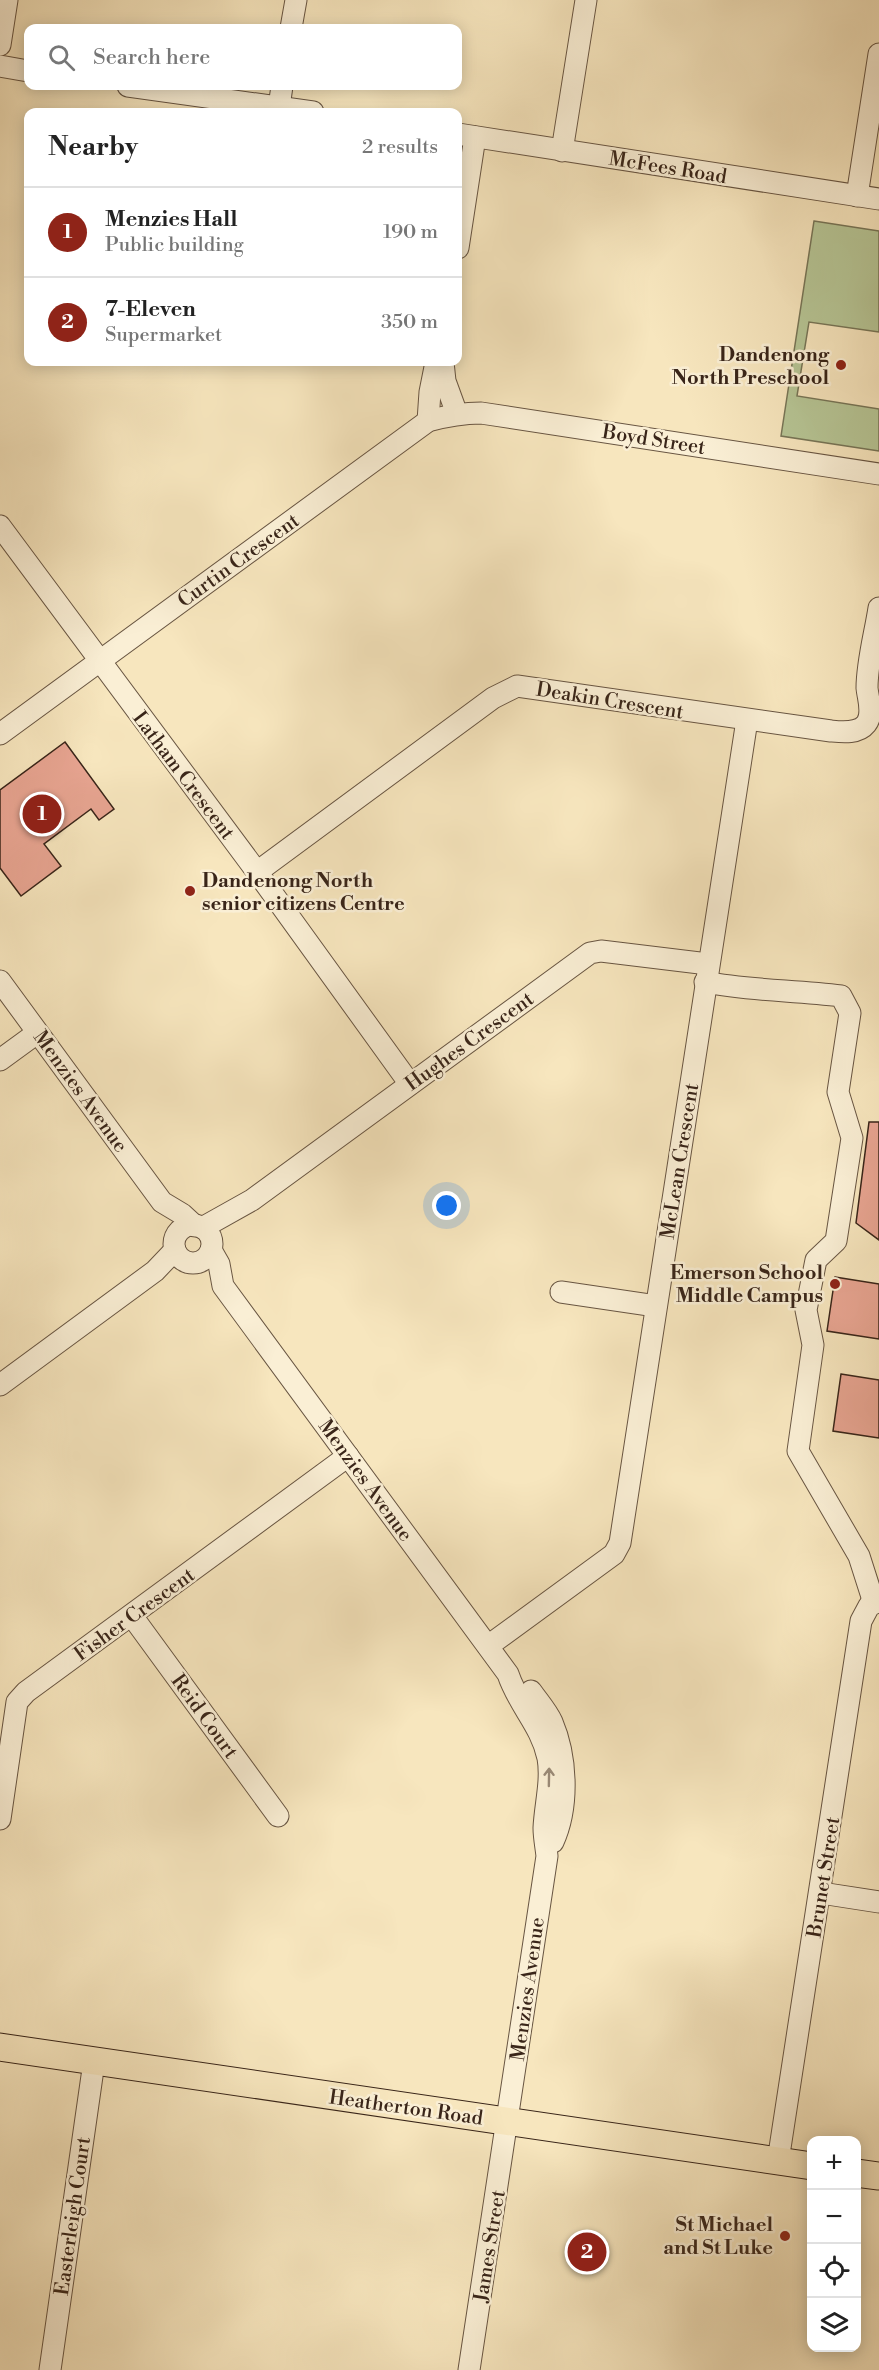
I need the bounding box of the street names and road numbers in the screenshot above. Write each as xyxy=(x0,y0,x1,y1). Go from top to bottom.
street label: McFees Road xyxy=(607,147,729,190)
street label: Boyd Street xyxy=(599,420,707,461)
street label: Curtin Crescent xyxy=(173,509,305,614)
street label: Deakin Crescent xyxy=(534,677,685,725)
street label: Latham Crescent xyxy=(126,707,239,845)
street label: Hughes Crescent xyxy=(401,987,539,1097)
street label: Menzies Avenue xyxy=(27,1026,132,1158)
street label: McLean Crescent xyxy=(656,1081,705,1241)
street label: Menzies Avenue xyxy=(312,1415,417,1547)
street label: Fisher Crescent xyxy=(70,1563,200,1667)
street label: Reid Court xyxy=(165,1670,243,1764)
street label: Brunet Street xyxy=(802,1815,846,1941)
street label: Menzies Avenue xyxy=(506,1916,551,2063)
street label: Heatherton Road xyxy=(327,2085,485,2132)
street label: Easterleigh Court xyxy=(50,2135,97,2297)
street label: James Street xyxy=(469,2188,512,2305)

